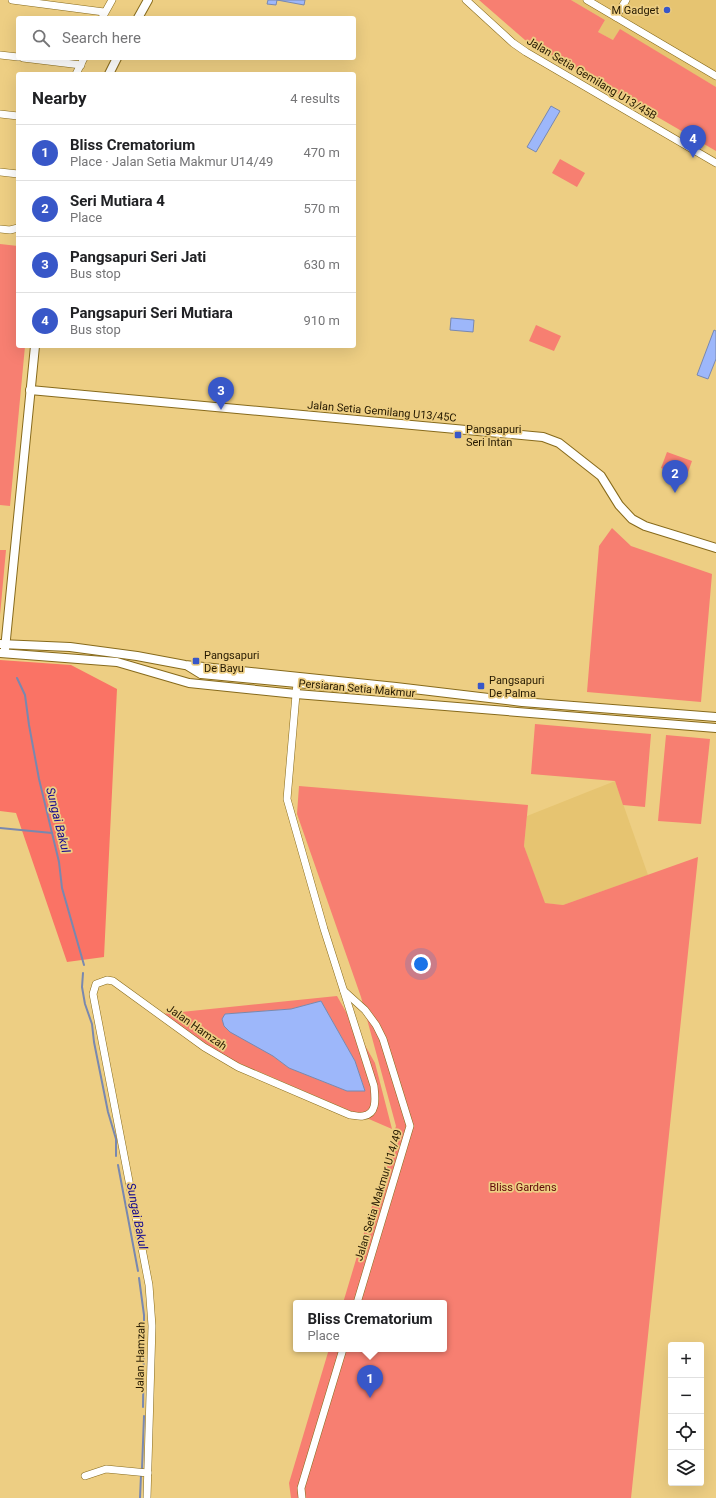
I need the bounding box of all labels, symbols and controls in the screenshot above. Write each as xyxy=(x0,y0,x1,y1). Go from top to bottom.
place label: M Gadget xyxy=(611,4,659,17)
marker: M Gadget xyxy=(662,5,672,15)
search box xyxy=(16,16,356,60)
icon: search xyxy=(30,27,52,49)
text: Search here xyxy=(62,29,141,47)
street label: Jalan Setia Gemilang U13/45B xyxy=(524,34,659,123)
text: Nearby xyxy=(32,88,87,108)
text: 4 results xyxy=(290,91,340,106)
pin: 4 xyxy=(680,125,706,158)
text: Bliss Crematorium xyxy=(70,136,195,154)
text: 1 xyxy=(41,145,49,160)
text: 470 m xyxy=(303,145,340,160)
text: Place · Jalan Setia Makmur U14/49 xyxy=(70,154,273,169)
text: Seri Mutiara 4 xyxy=(70,192,165,210)
text: 2 xyxy=(41,201,49,216)
text: 570 m xyxy=(303,201,340,216)
text: Place xyxy=(70,210,102,225)
text: Pangsapuri Seri Jati xyxy=(70,248,206,266)
text: 3 xyxy=(41,257,49,272)
text: 630 m xyxy=(303,257,340,272)
text: Bus stop xyxy=(70,266,121,281)
text: Pangsapuri Seri Mutiara xyxy=(70,304,233,322)
text: 4 xyxy=(41,313,49,328)
text: 910 m xyxy=(303,313,340,328)
text: Bus stop xyxy=(70,322,121,337)
pin: 3 xyxy=(208,377,234,410)
street label: Jalan Setia Gemilang U13/45C xyxy=(307,398,457,424)
place label: Pangsapuri Seri Intan xyxy=(466,423,521,449)
marker: Pangsapuri Seri Intan xyxy=(453,430,463,440)
pin: 2 xyxy=(662,460,688,493)
place label: Pangsapuri De Bayu xyxy=(204,649,259,675)
marker: Pangsapuri De Bayu xyxy=(191,656,201,666)
place label: Pangsapuri De Palma xyxy=(489,674,544,700)
street label: Persiaran Setia Makmur xyxy=(298,677,416,700)
marker: Pangsapuri De Palma xyxy=(476,681,486,691)
water label: Sungai Bakul xyxy=(43,786,73,854)
your location xyxy=(411,954,431,974)
street label: Jalan Hamzah xyxy=(164,1002,229,1053)
street label: Jalan Setia Makmur U14/49 xyxy=(352,1128,405,1262)
park label: Bliss Gardens xyxy=(489,1181,557,1194)
water label: Sungai Bakul xyxy=(124,1182,150,1250)
popup xyxy=(293,1300,447,1352)
text: Bliss Crematorium xyxy=(307,1310,433,1328)
street label: Jalan Hamzah xyxy=(133,1322,148,1392)
text: Place xyxy=(307,1328,340,1343)
map controls xyxy=(668,1342,704,1486)
button: + xyxy=(668,1342,704,1378)
pin: 1 xyxy=(357,1365,383,1398)
button: − xyxy=(668,1378,704,1414)
button: locate xyxy=(668,1414,704,1450)
button: layers xyxy=(668,1450,704,1486)

